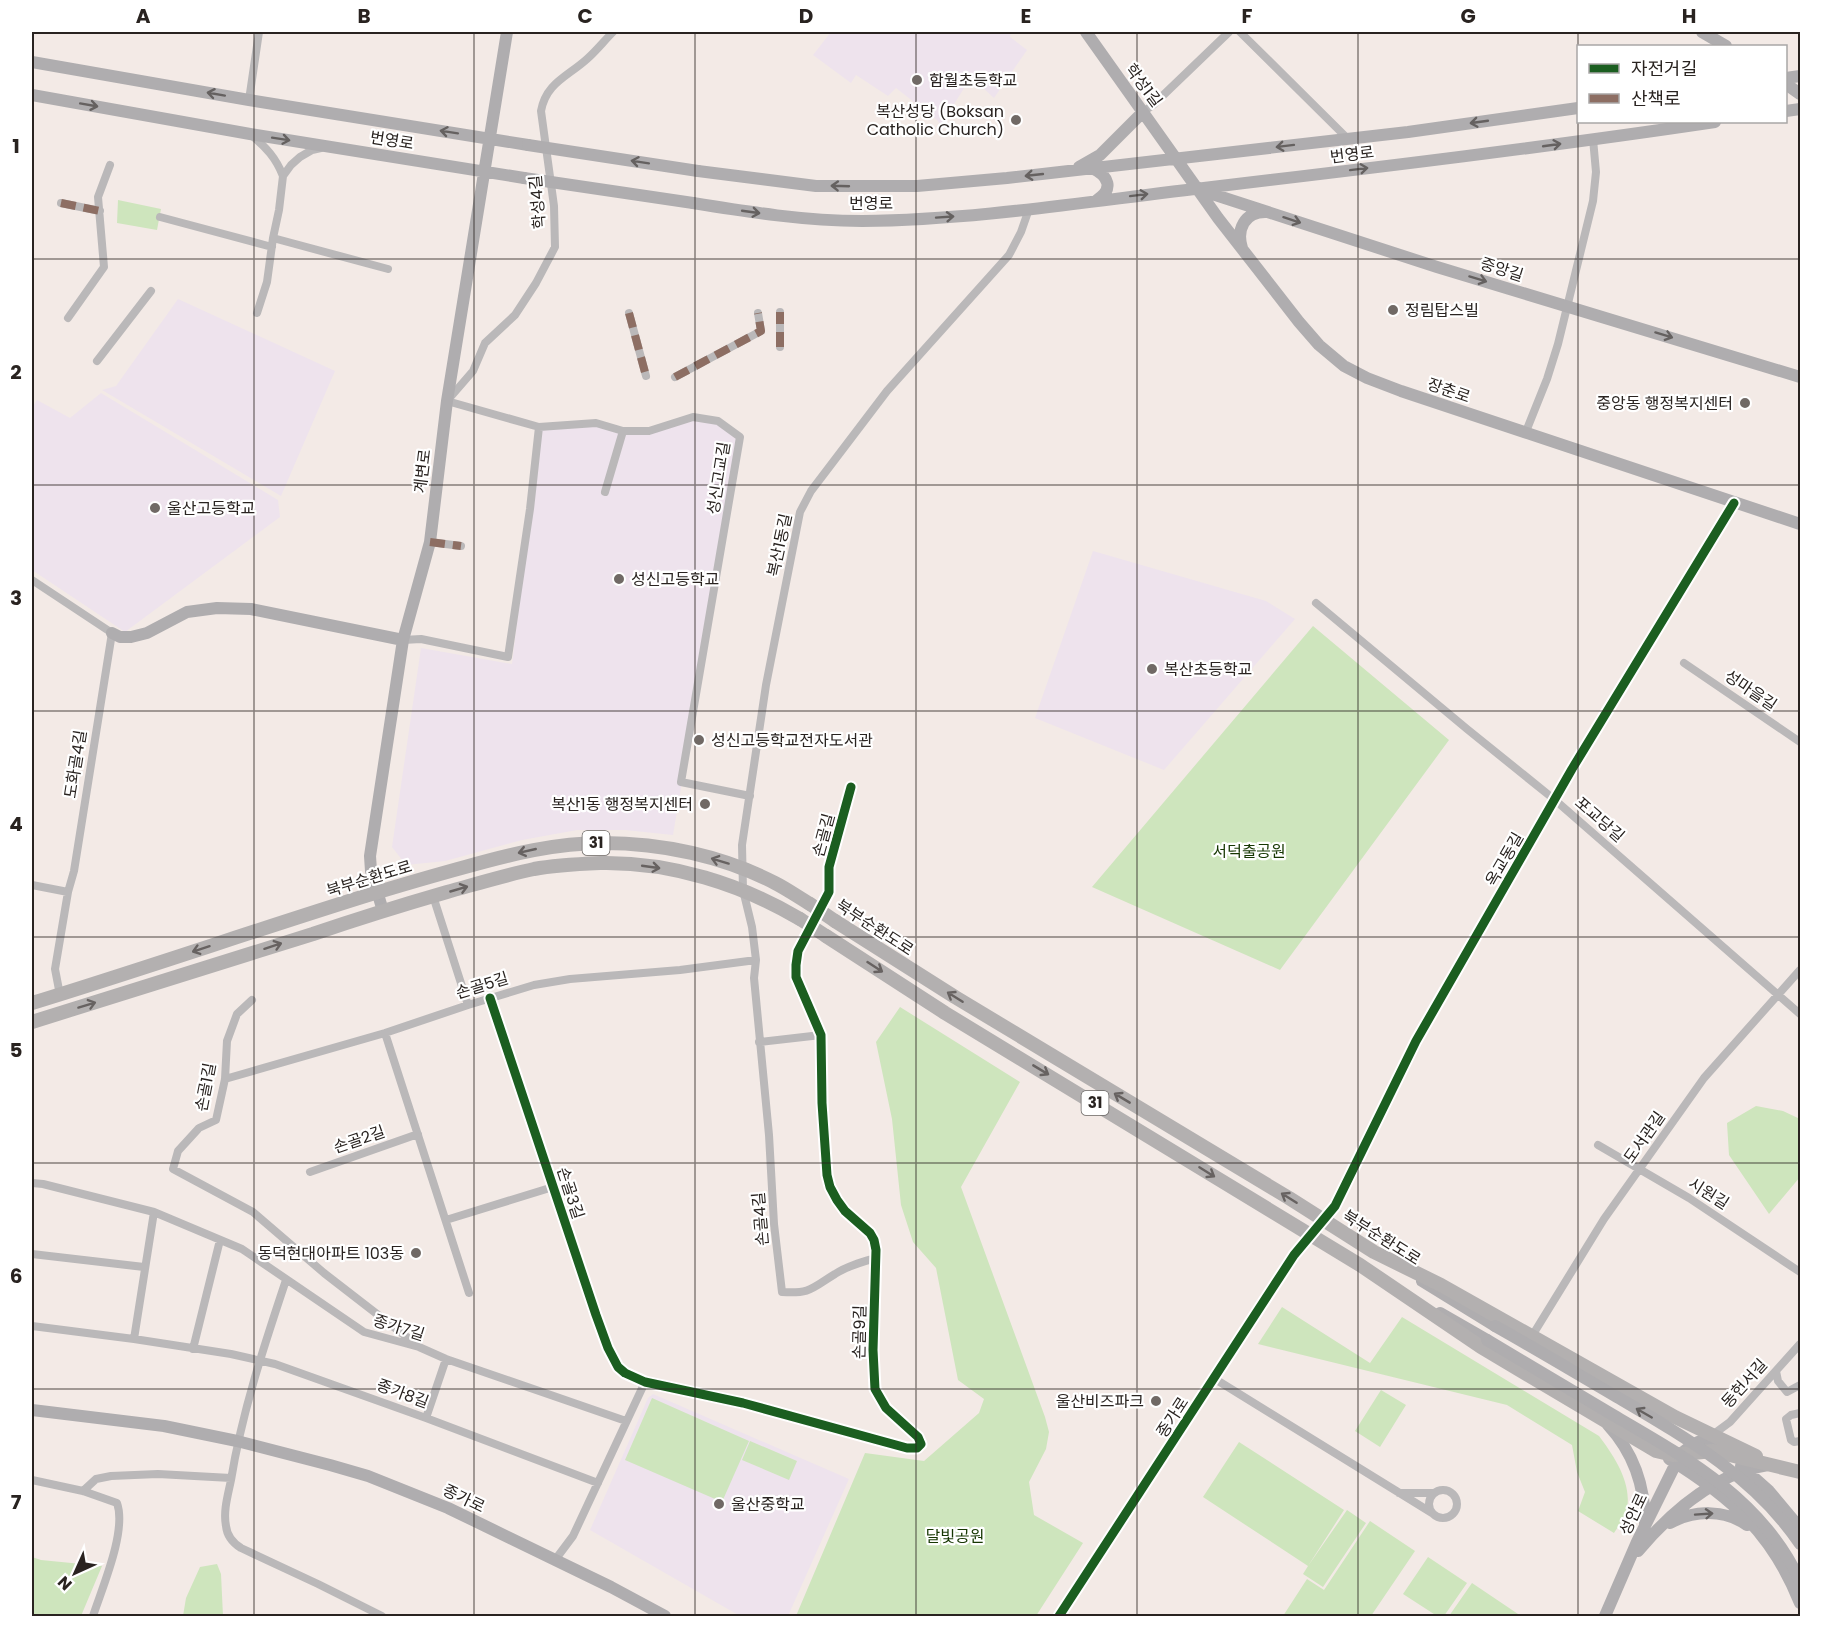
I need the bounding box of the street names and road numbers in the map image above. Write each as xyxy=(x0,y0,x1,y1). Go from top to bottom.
street label: 학성1길 xyxy=(1120,59,1168,112)
street label: 번영로 xyxy=(368,126,416,155)
street label: 번영로 xyxy=(1329,140,1376,169)
street label: 학성4길 xyxy=(524,174,551,230)
street label: 번영로 xyxy=(849,192,893,215)
street label: 중앙길 xyxy=(1477,252,1526,287)
street label: 장춘로 xyxy=(1424,372,1474,409)
street label: 성신고교길 xyxy=(701,440,736,516)
street label: 계변로 xyxy=(408,447,437,494)
street label: 복산1동길 xyxy=(762,511,797,579)
street label: 성마을길 xyxy=(1720,664,1782,716)
street label: 도화골4길 xyxy=(59,728,92,800)
street label: 포교당길 xyxy=(1570,791,1629,847)
street label: 손골길 xyxy=(807,811,840,859)
street label: 옥교동길 xyxy=(1480,828,1529,891)
road number: 31 xyxy=(582,831,610,855)
street label: 북부순환도로 xyxy=(324,854,415,902)
street label: 북부순환도로 xyxy=(831,894,918,961)
street label: 손골5길 xyxy=(453,967,511,1004)
street label: 손골1길 xyxy=(190,1061,221,1113)
road number: 31 xyxy=(1082,1091,1108,1115)
street label: 도서관길 xyxy=(1618,1107,1671,1168)
street label: 손골2길 xyxy=(330,1120,388,1159)
street label: 손골3길 xyxy=(551,1164,590,1222)
street label: 시원길 xyxy=(1684,1172,1734,1215)
street label: 손골4길 xyxy=(747,1191,774,1247)
street label: 북부순환도로 xyxy=(1338,1204,1426,1271)
street label: 손골9길 xyxy=(848,1305,871,1359)
street label: 종가7길 xyxy=(370,1309,428,1346)
street label: 동헌서길 xyxy=(1716,1354,1773,1413)
street label: 종가8길 xyxy=(373,1373,432,1414)
street label: 종가로 xyxy=(1151,1392,1194,1442)
street label: 종가로 xyxy=(439,1479,489,1518)
street label: 성안로 xyxy=(1614,1489,1653,1539)

